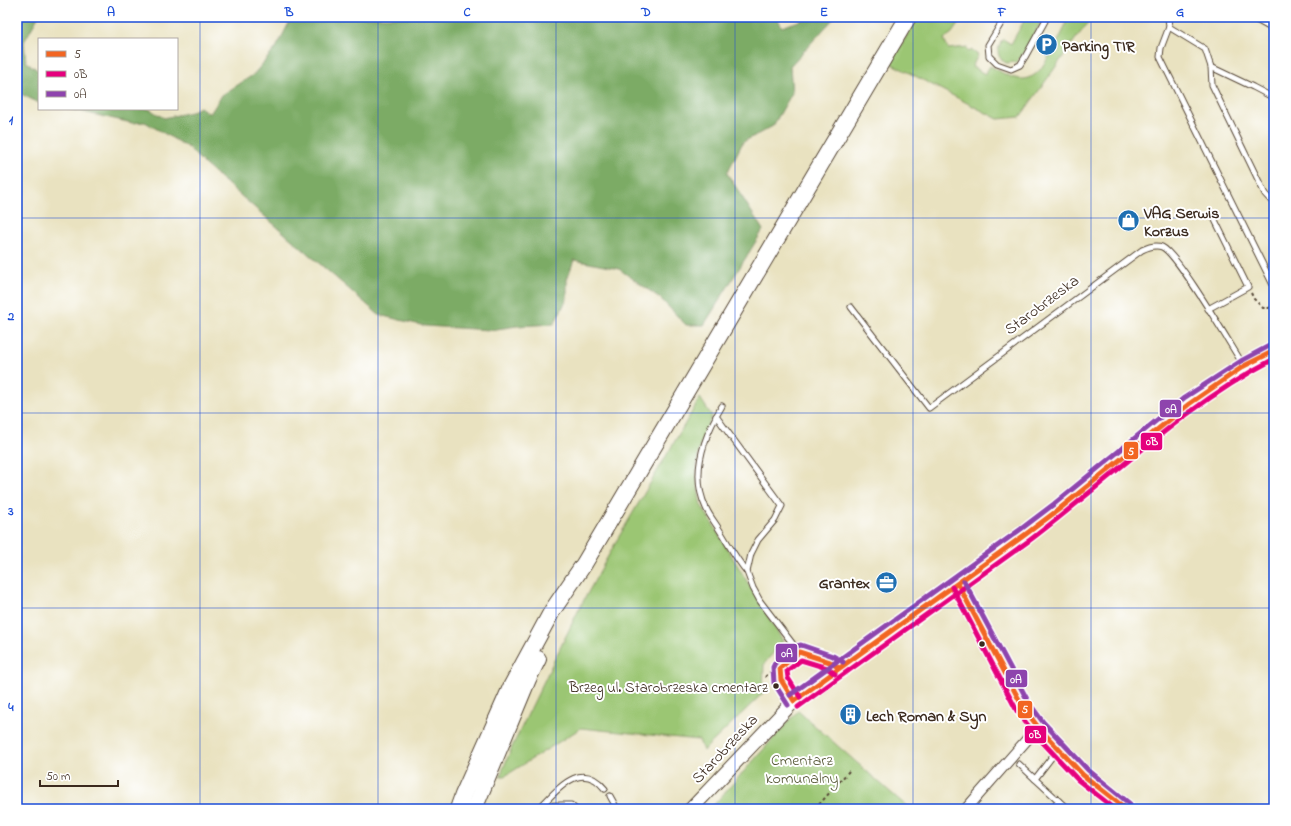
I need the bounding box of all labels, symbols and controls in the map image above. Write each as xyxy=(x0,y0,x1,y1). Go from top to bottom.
text: A xyxy=(107,3,115,22)
text: B xyxy=(284,3,294,22)
text: C xyxy=(463,3,471,22)
text: D xyxy=(640,3,651,22)
text: E xyxy=(820,3,828,22)
text: F xyxy=(997,3,1007,22)
text: G xyxy=(1176,3,1184,22)
parking icon: Parking TIR xyxy=(1033,32,1059,58)
place label: Parking TIR xyxy=(1062,35,1136,60)
legend xyxy=(38,38,178,110)
text: 5 xyxy=(74,46,81,64)
text: 0B xyxy=(74,66,87,84)
text: 0A xyxy=(74,86,87,104)
text: 1 xyxy=(9,111,14,130)
place label: VAG Serwis Korzus xyxy=(1143,202,1219,244)
shop icon: VAG Serwis Korzus xyxy=(1115,208,1141,234)
street label: Starobrzeska xyxy=(1000,269,1085,342)
text: 2 xyxy=(7,307,15,326)
line badge: 0A xyxy=(1159,399,1182,418)
text: 0A xyxy=(1164,402,1177,418)
line badge: 0B xyxy=(1140,432,1163,451)
text: 0B xyxy=(1145,434,1159,450)
line badge: 5 xyxy=(1123,441,1139,460)
text: 5 xyxy=(1128,444,1135,460)
text: 3 xyxy=(7,502,14,521)
office icon: Grantex xyxy=(873,569,899,595)
place label: Grantex xyxy=(819,572,870,596)
unlabelled marker xyxy=(977,639,987,649)
line badge: 0A xyxy=(775,643,798,663)
text: 0A xyxy=(780,646,793,662)
line badge: 0A xyxy=(1005,669,1028,688)
text: 0A xyxy=(1009,672,1022,688)
place label: Brzeg ul. Starobrzeska cmentarz xyxy=(568,677,769,700)
marker: Brzeg ul. Starobrzeska cmentarz xyxy=(771,681,781,691)
text: 4 xyxy=(7,698,14,717)
line badge: 5 xyxy=(1017,700,1033,719)
building icon: Lech Roman & Syn xyxy=(837,702,863,728)
text: 5 xyxy=(1022,702,1029,718)
place label: Lech Roman & Syn xyxy=(866,705,986,730)
street label: Starobrzeska xyxy=(687,709,764,790)
line badge: 0B xyxy=(1024,725,1047,744)
text: 0B xyxy=(1028,727,1042,743)
park label: Cmentarz komunalny xyxy=(766,749,839,791)
scale bar xyxy=(40,762,118,788)
text: 50 m xyxy=(46,768,70,786)

